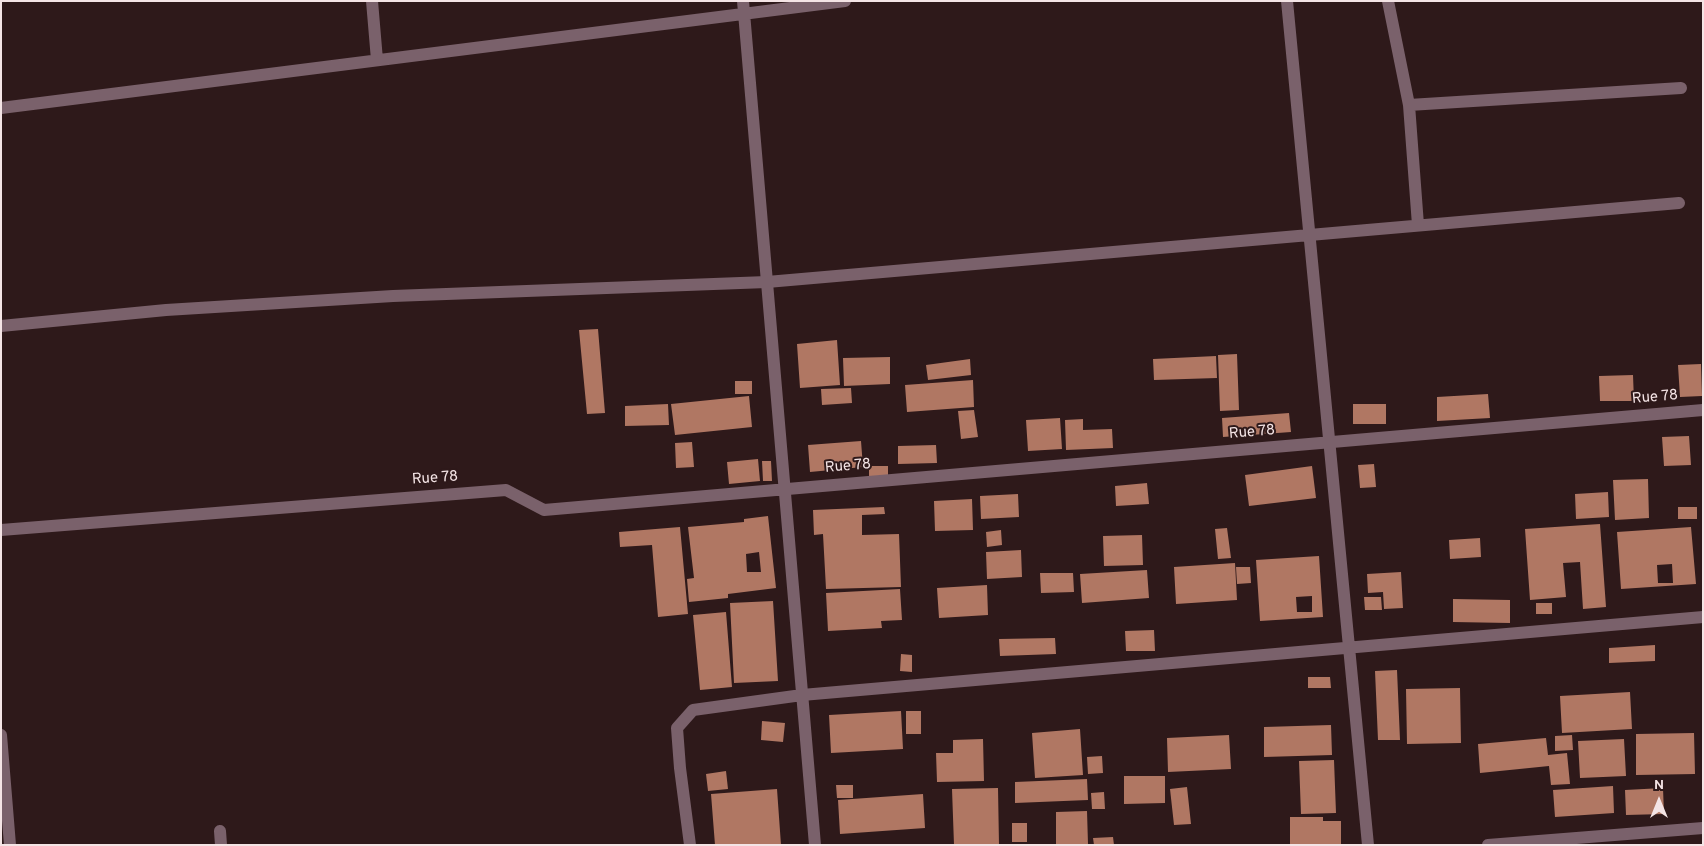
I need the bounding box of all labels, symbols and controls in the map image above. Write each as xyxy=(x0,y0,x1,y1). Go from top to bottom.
street label: Rue 78 xyxy=(1631,387,1679,409)
street label: Rue 78 xyxy=(1228,422,1276,444)
street label: Rue 78 xyxy=(824,456,872,478)
street label: Rue 78 xyxy=(411,468,459,490)
north arrow xyxy=(1634,776,1684,826)
text: N xyxy=(1654,777,1664,794)

